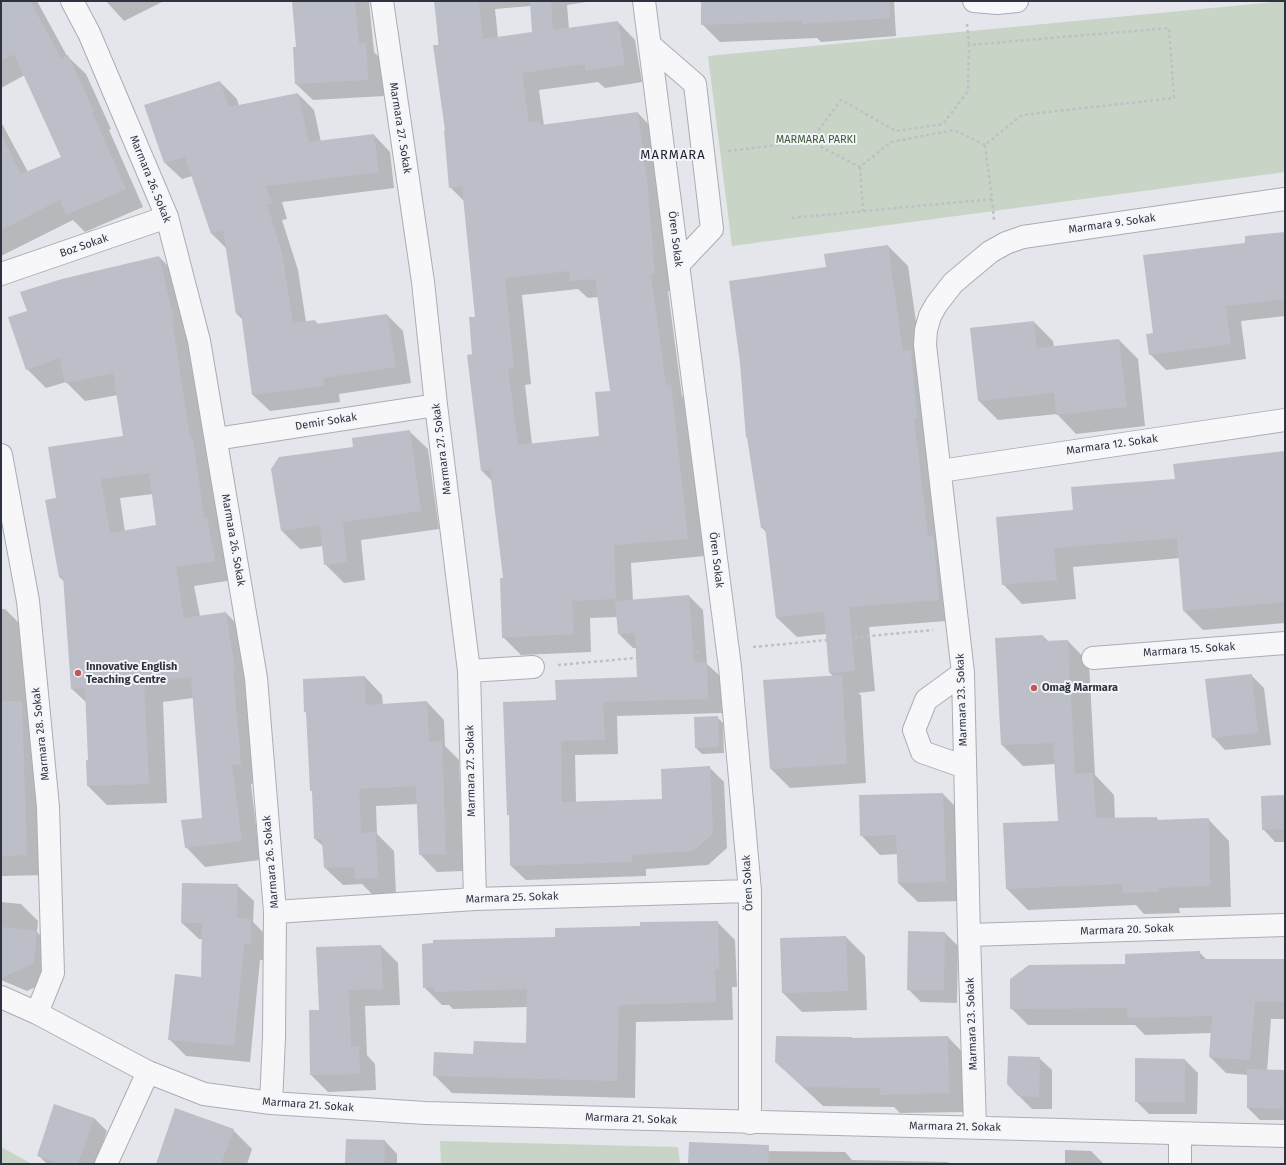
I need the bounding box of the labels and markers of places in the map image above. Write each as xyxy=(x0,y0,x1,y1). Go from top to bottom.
place label: Innovative English Teaching Centre xyxy=(86,660,177,686)
marker: Innovative English Teaching Centre xyxy=(73,668,83,678)
place label: Omağ Marmara xyxy=(1042,681,1118,695)
marker: Omağ Marmara xyxy=(1029,683,1039,693)

